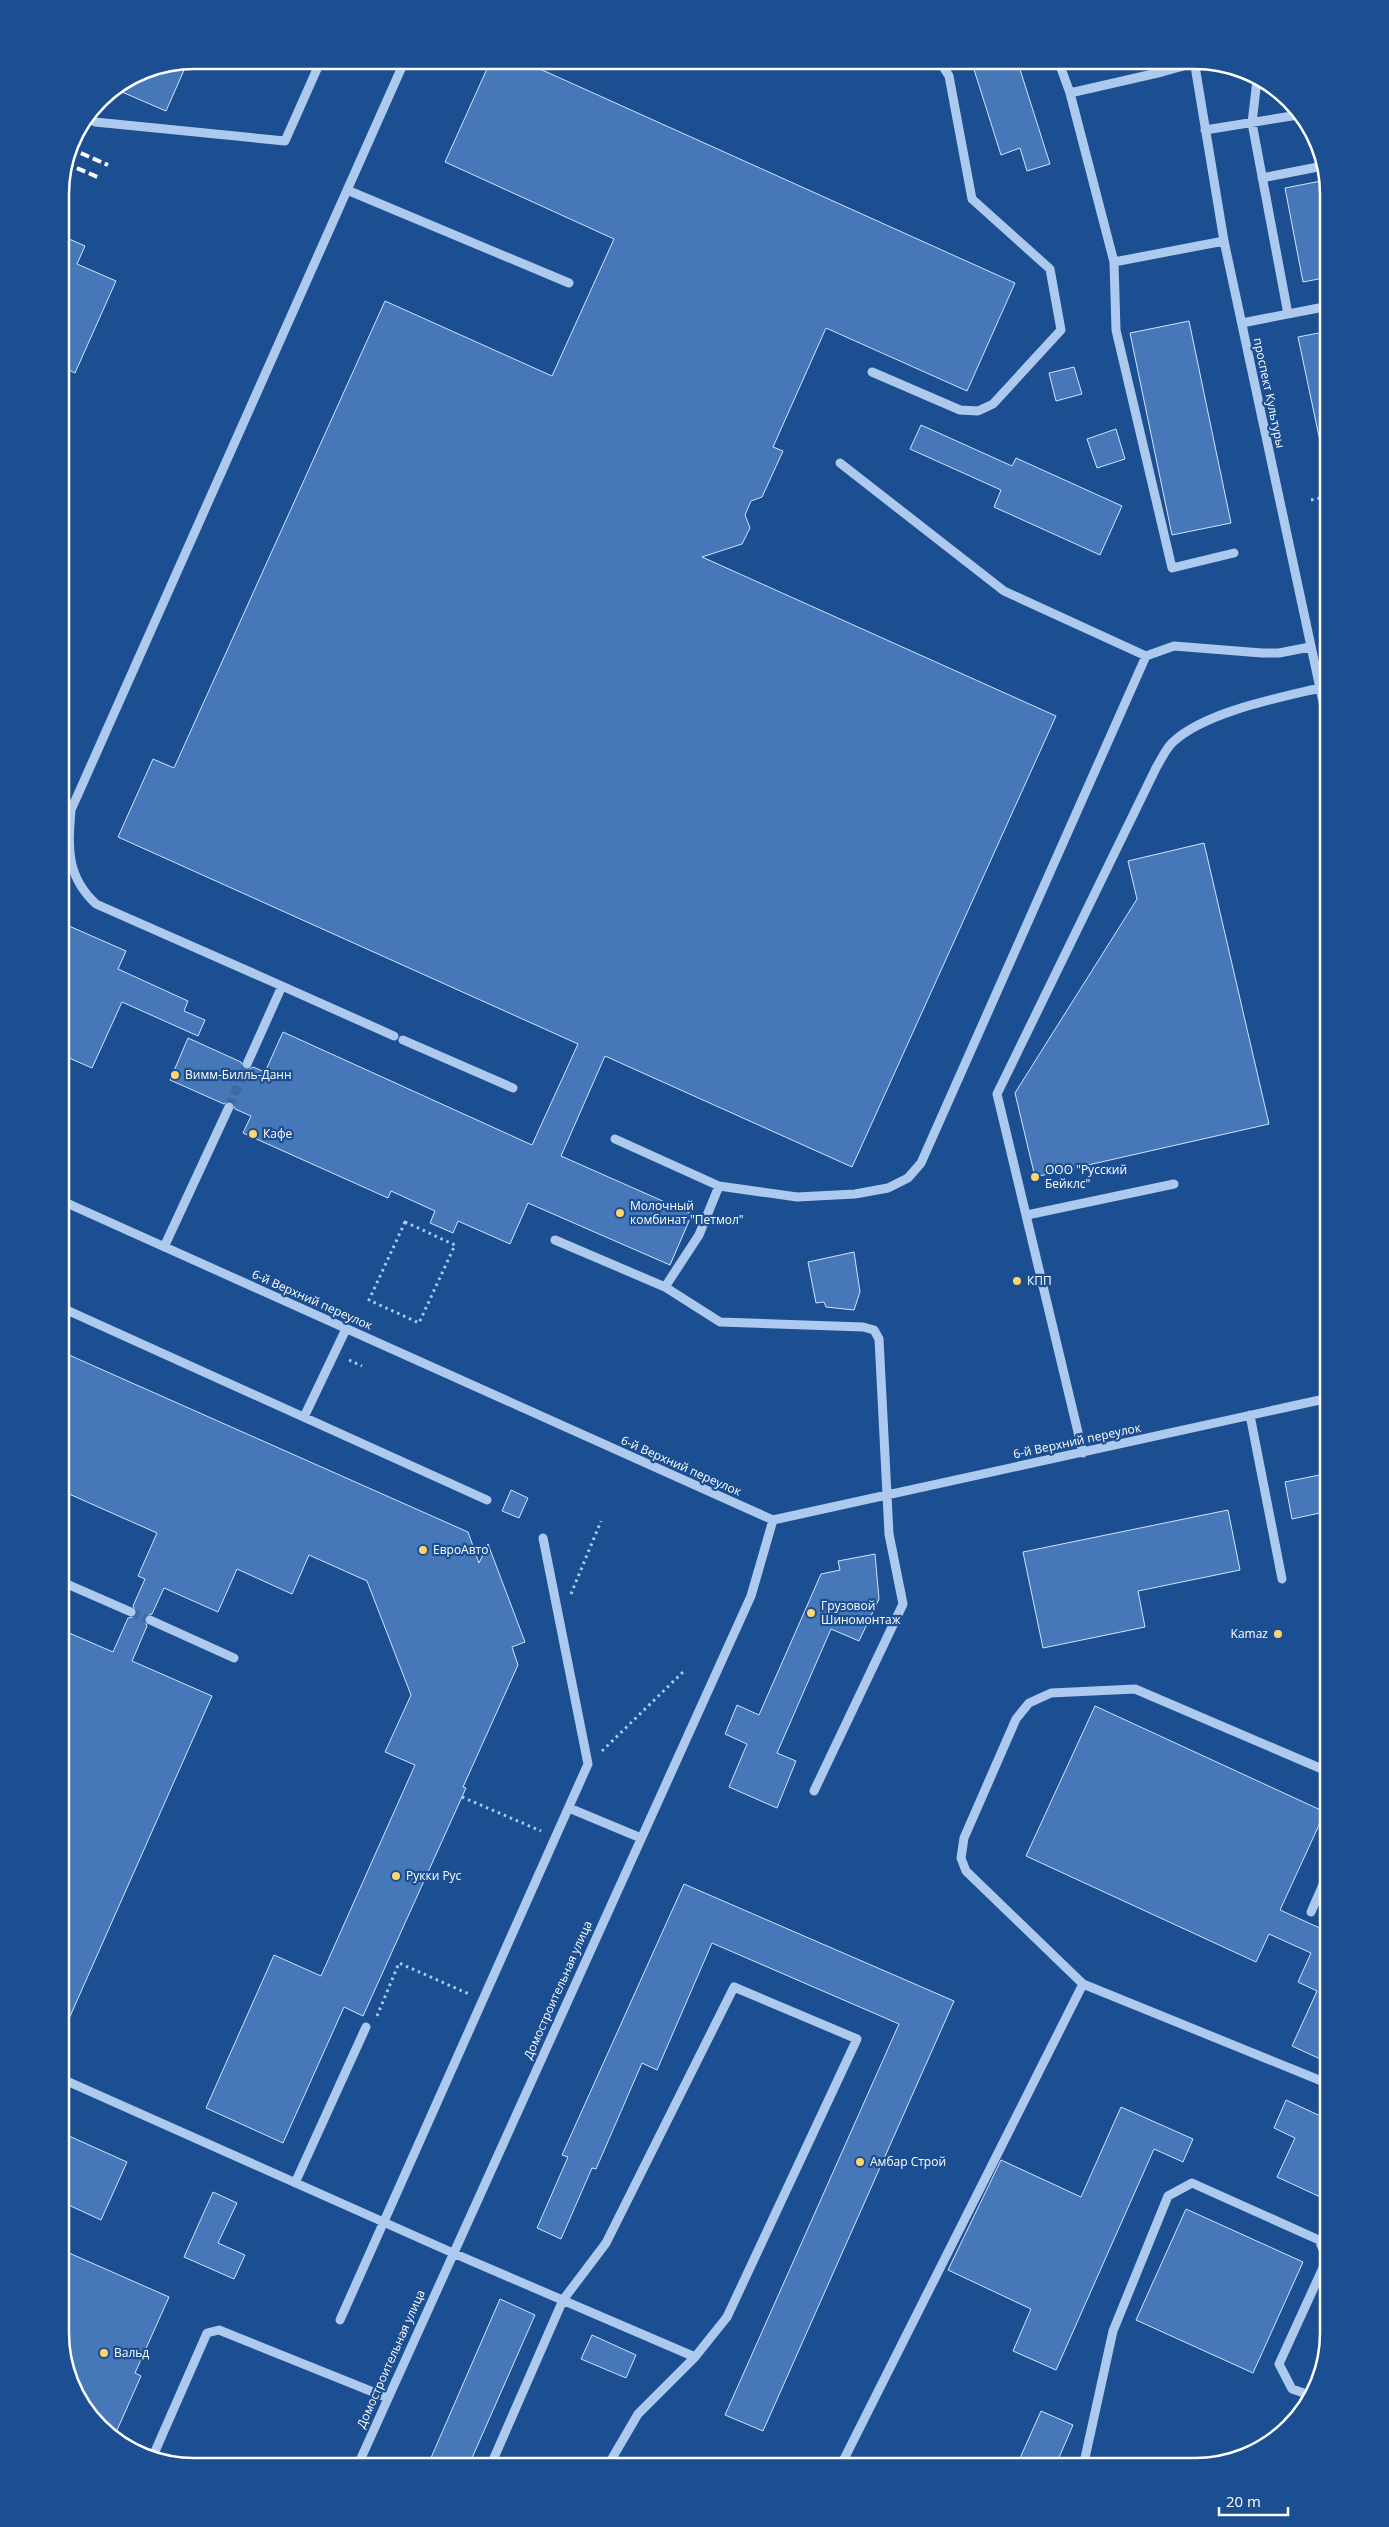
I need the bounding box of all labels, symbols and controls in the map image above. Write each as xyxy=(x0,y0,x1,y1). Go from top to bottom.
street label: проспект Культуры xyxy=(1249,336,1289,450)
place label: Вимм-Билль-Данн xyxy=(185,1066,292,1083)
marker: Вимм-Билль-Данн xyxy=(169,1069,181,1081)
place label: Кафе xyxy=(263,1125,293,1142)
marker: Кафе xyxy=(247,1128,259,1140)
place label: ООО "Русский Бейклс" xyxy=(1045,1161,1127,1192)
marker: ООО "Русский Бейклс" xyxy=(1029,1171,1041,1183)
place label: Молочный комбинат "Петмол" xyxy=(630,1197,744,1228)
marker: Молочный комбинат "Петмол" xyxy=(614,1207,626,1219)
street label: 6-й Верхний переулок xyxy=(249,1265,376,1334)
place label: КПП xyxy=(1027,1272,1052,1289)
marker: КПП xyxy=(1011,1275,1023,1287)
street label: 6-й Верхний переулок xyxy=(1011,1419,1143,1462)
street label: 6-й Верхний переулок xyxy=(618,1431,745,1500)
place label: ЕвроАвто xyxy=(433,1541,488,1558)
marker: ЕвроАвто xyxy=(417,1544,429,1556)
place label: Грузовой Шиномонтаж xyxy=(821,1597,901,1628)
marker: Грузовой Шиномонтаж xyxy=(805,1607,817,1619)
place label: Kamaz xyxy=(1231,1625,1268,1642)
marker: Kamaz xyxy=(1272,1628,1284,1640)
place label: Рукки Рус xyxy=(406,1867,462,1884)
marker: Рукки Рус xyxy=(390,1870,402,1882)
street label: Домостроительная улица xyxy=(519,1918,596,2062)
place label: Амбар Строй xyxy=(870,2153,946,2170)
marker: Амбар Строй xyxy=(854,2156,866,2168)
street label: Домостроительная улица xyxy=(352,2287,429,2431)
place label: Вальд xyxy=(114,2344,149,2361)
marker: Вальд xyxy=(98,2347,110,2359)
scale bar xyxy=(1219,2484,1288,2516)
text: 20 m xyxy=(1226,2491,1261,2511)

